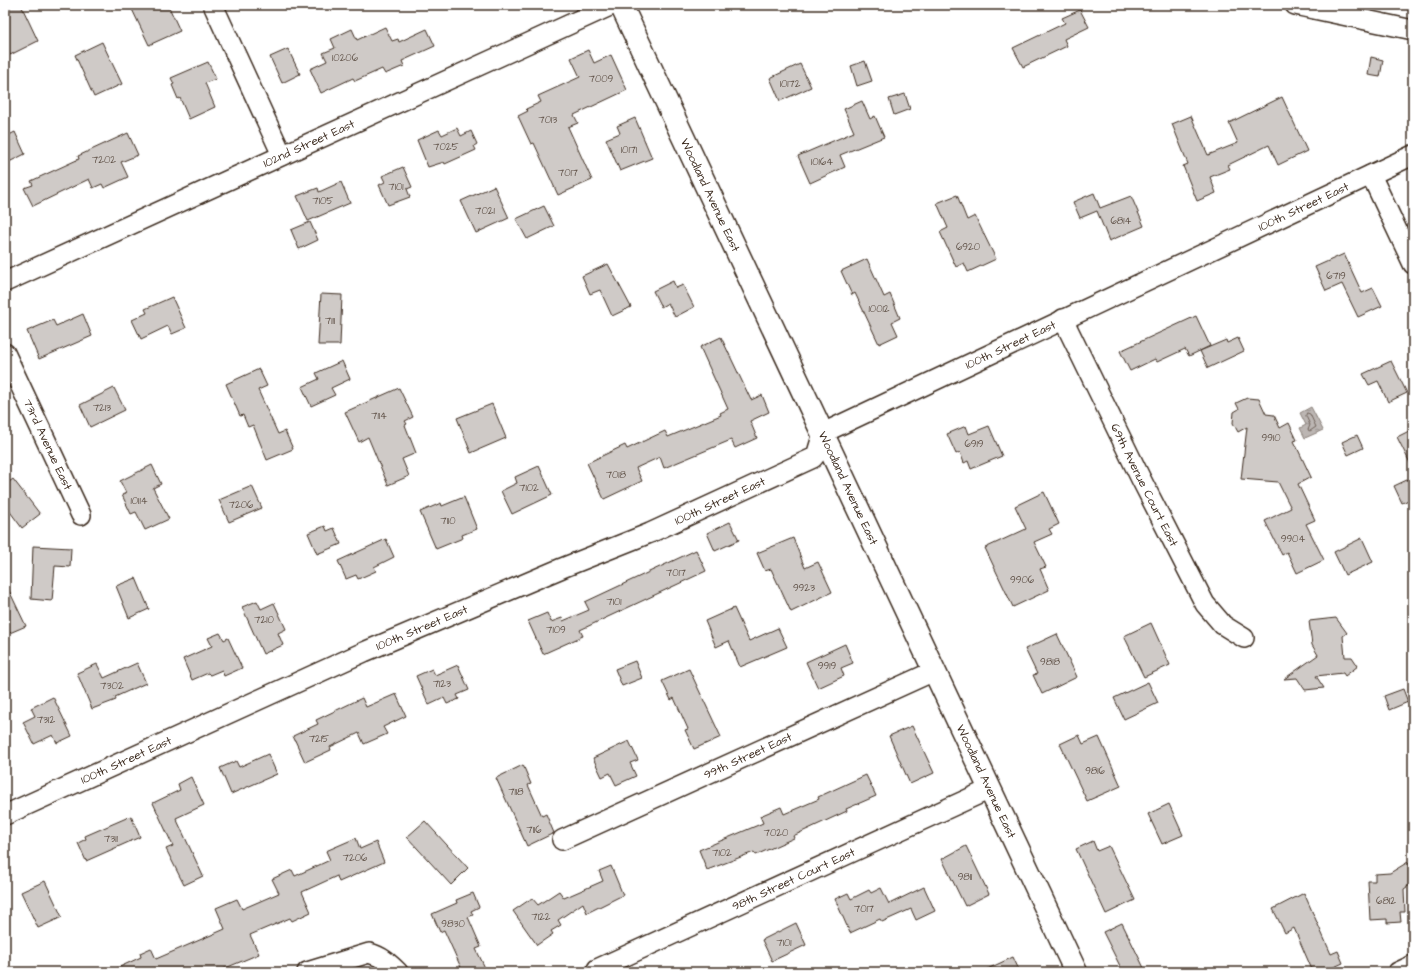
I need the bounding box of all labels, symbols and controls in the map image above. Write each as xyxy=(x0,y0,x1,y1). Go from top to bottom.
house number: 10206 xyxy=(332,51,359,65)
house number: 7009 xyxy=(589,72,614,86)
house number: 10172 xyxy=(780,77,801,91)
house number: 7013 xyxy=(539,113,557,127)
street label: 102nd Street East xyxy=(261,115,358,172)
street label: Woodland Avenue East xyxy=(676,136,744,255)
house number: 7025 xyxy=(433,140,459,154)
house number: 10171 xyxy=(621,143,638,157)
house number: 7202 xyxy=(92,153,116,167)
house number: 10164 xyxy=(811,155,833,169)
house number: 7017 xyxy=(558,166,578,180)
street label: 100th Street East xyxy=(1256,178,1352,236)
house number: 7101 xyxy=(388,180,404,194)
house number: 7105 xyxy=(313,194,333,208)
house number: 7021 xyxy=(475,204,495,218)
house number: 6814 xyxy=(1111,214,1132,228)
house number: 6920 xyxy=(956,240,980,254)
house number: 6719 xyxy=(1326,269,1346,283)
house number: 10012 xyxy=(869,302,890,316)
house number: 7111 xyxy=(325,314,336,328)
street label: 100th Street East xyxy=(963,316,1059,374)
street label: 73rd Avenue East xyxy=(19,396,76,493)
house number: 7213 xyxy=(93,401,111,415)
house number: 7114 xyxy=(371,409,387,423)
street label: 69th Avenue Court East xyxy=(1106,421,1182,550)
street label: Woodland Avenue East xyxy=(814,429,882,548)
house number: 9910 xyxy=(1262,431,1280,445)
house number: 6919 xyxy=(965,437,984,451)
house number: 7018 xyxy=(606,468,627,482)
street label: 100th Street East xyxy=(672,473,768,530)
house number: 7102 xyxy=(519,481,539,495)
house number: 10114 xyxy=(131,494,148,508)
house number: 7206 xyxy=(229,498,254,512)
house number: 7110 xyxy=(440,514,456,528)
house number: 9904 xyxy=(1281,532,1305,546)
house number: 7017 xyxy=(666,566,686,580)
house number: 9906 xyxy=(1010,573,1035,587)
house number: 9923 xyxy=(793,581,815,595)
house number: 7101 xyxy=(606,595,622,609)
street label: 100th Street East xyxy=(373,601,471,655)
house number: 7210 xyxy=(254,613,274,627)
house number: 7109 xyxy=(546,623,566,637)
house number: 9818 xyxy=(1040,655,1060,669)
house number: 9919 xyxy=(818,659,836,673)
house number: 7123 xyxy=(433,677,451,691)
house number: 7302 xyxy=(100,679,124,693)
house number: 7312 xyxy=(37,713,55,727)
street label: Woodland Avenue East xyxy=(952,722,1020,841)
street label: 99th Street East xyxy=(701,729,795,784)
street label: 100th Street East xyxy=(78,732,175,789)
house number: 7215 xyxy=(309,732,329,746)
house number: 9816 xyxy=(1085,764,1106,778)
house number: 7118 xyxy=(508,785,524,799)
house number: 7116 xyxy=(527,823,542,837)
house number: 7020 xyxy=(764,826,788,840)
house number: 7311 xyxy=(104,832,119,846)
street label: 98th Street Court East xyxy=(729,844,858,915)
house number: 7102 xyxy=(712,846,732,860)
house number: 7206 xyxy=(343,851,368,865)
house number: 9811 xyxy=(958,870,973,884)
house number: 6812 xyxy=(1376,894,1396,908)
house number: 7017 xyxy=(854,902,874,916)
house number: 7122 xyxy=(532,910,551,924)
house number: 9830 xyxy=(441,917,465,931)
house number: 7101 xyxy=(776,936,792,950)

